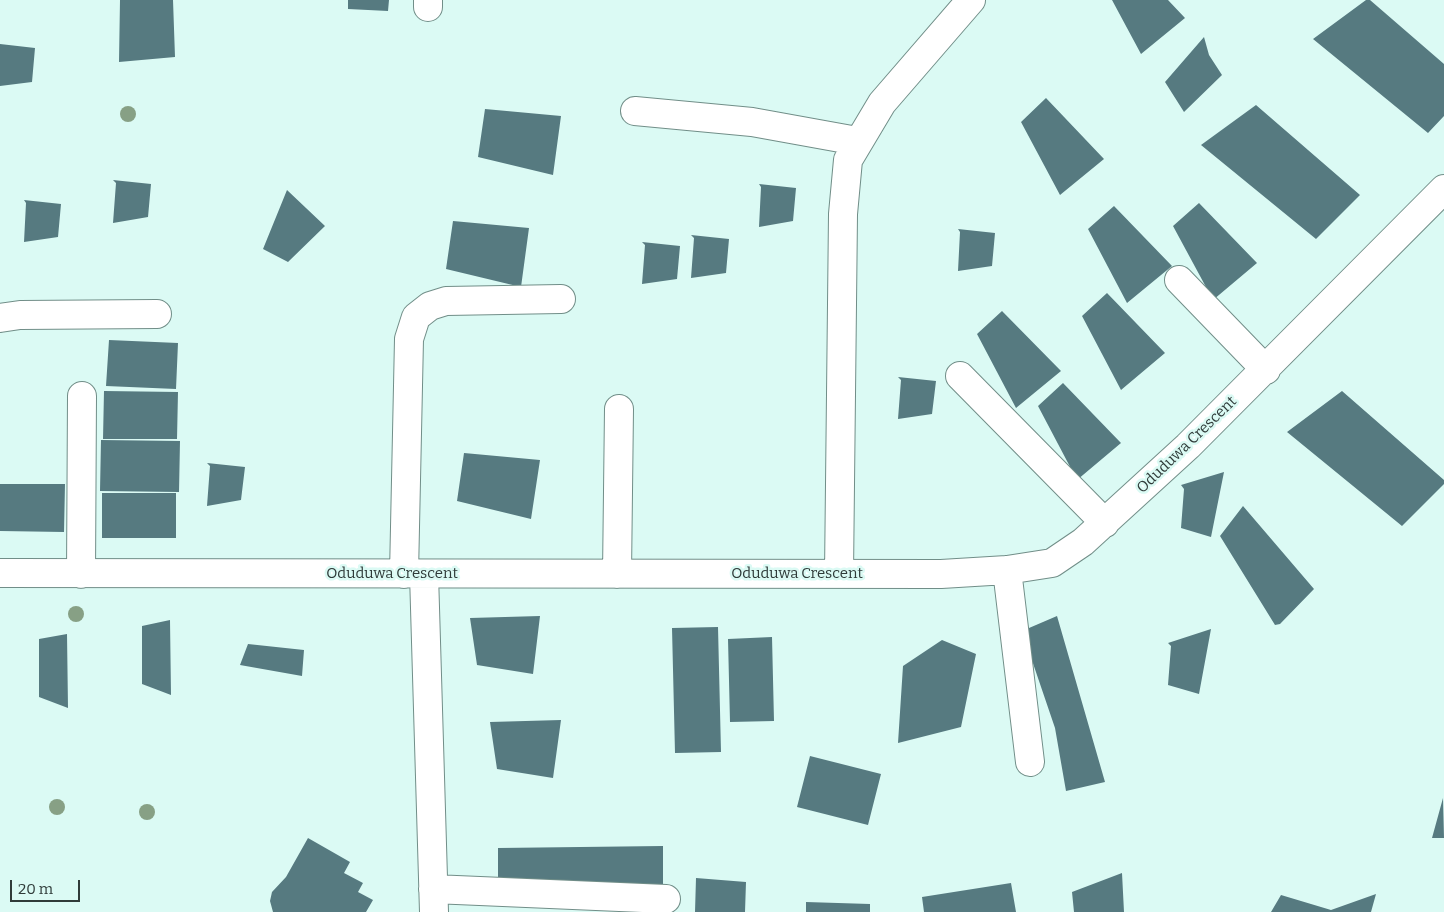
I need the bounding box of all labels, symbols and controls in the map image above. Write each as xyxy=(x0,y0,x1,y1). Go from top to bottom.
street label: Oduduwa Crescent xyxy=(1133,393,1241,497)
street label: Oduduwa Crescent xyxy=(326,565,458,583)
street label: Oduduwa Crescent xyxy=(731,565,863,583)
scale bar xyxy=(12,870,82,902)
text: 20 m xyxy=(18,880,53,898)

